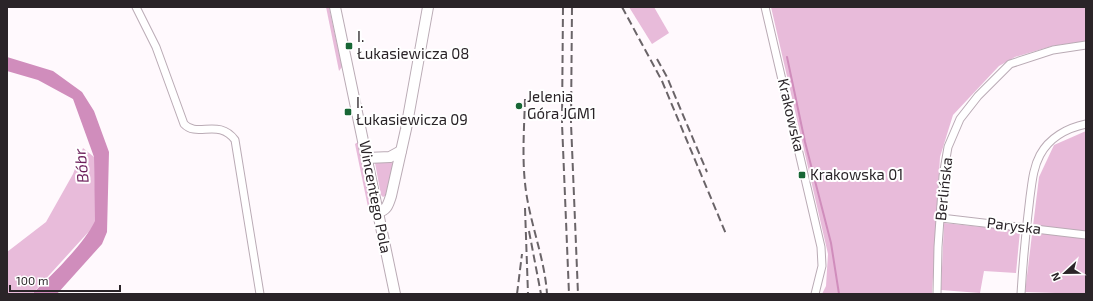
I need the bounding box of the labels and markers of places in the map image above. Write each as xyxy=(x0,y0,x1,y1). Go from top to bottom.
place label: I. Łukasiewicza 08 xyxy=(357,27,469,62)
marker: I. Łukasiewicza 08 xyxy=(344,41,354,51)
place label: Jelenia Góra JGM1 xyxy=(527,87,596,122)
place label: I. Łukasiewicza 09 xyxy=(356,93,468,128)
marker: Jelenia Góra JGM1 xyxy=(514,101,524,111)
marker: I. Łukasiewicza 09 xyxy=(343,107,353,117)
place label: Krakowska 01 xyxy=(810,165,903,183)
marker: Krakowska 01 xyxy=(797,170,807,180)

